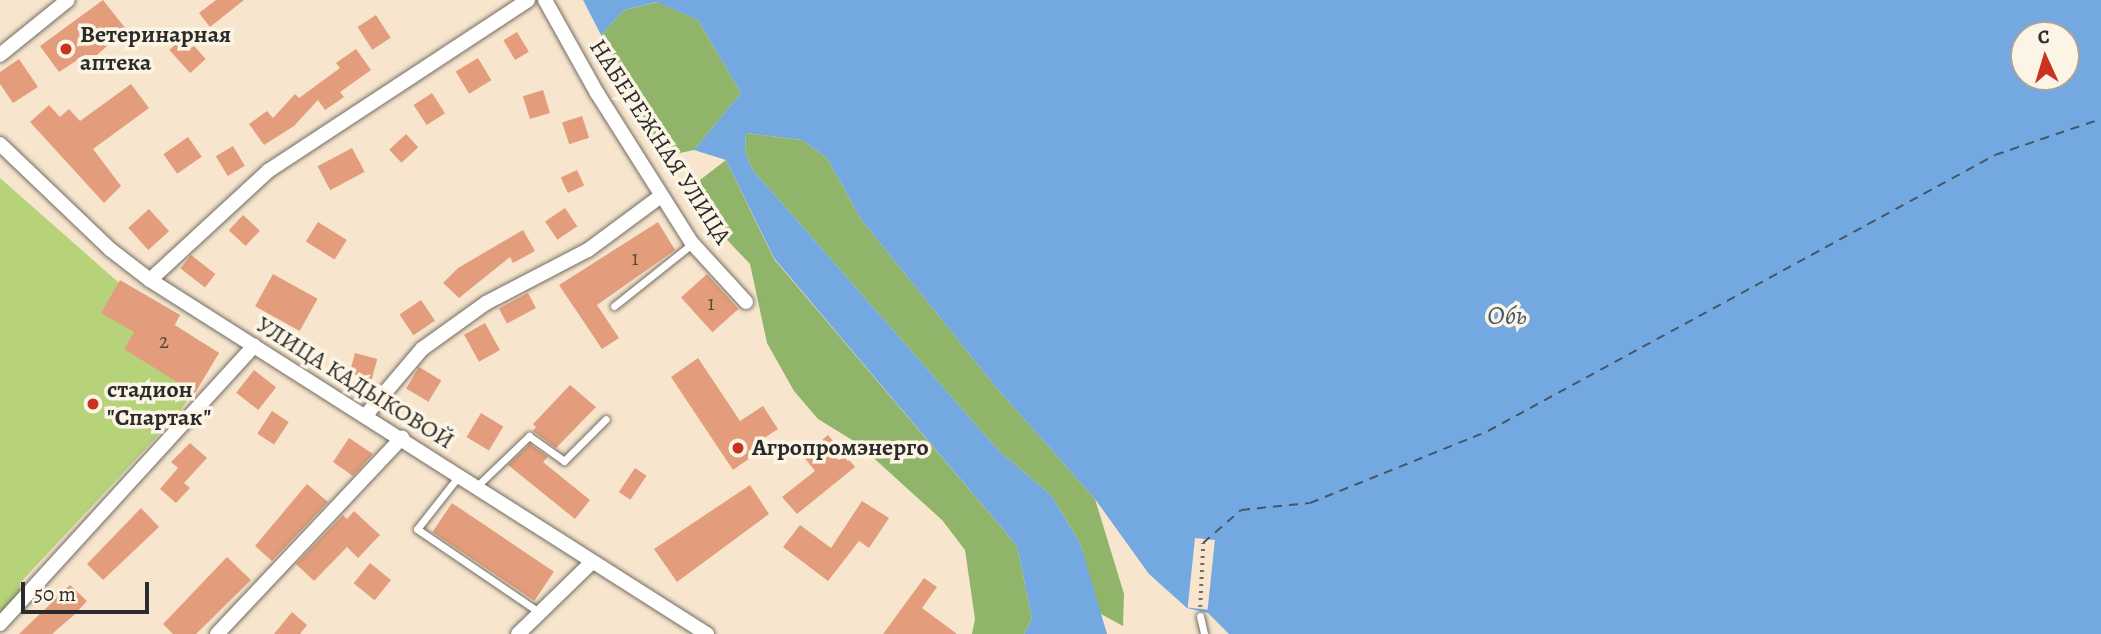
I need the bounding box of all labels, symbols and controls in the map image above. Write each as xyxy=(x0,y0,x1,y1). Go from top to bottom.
place label: Ветеринарная аптека xyxy=(80,21,231,77)
north arrow xyxy=(2010,21,2080,91)
text: С xyxy=(2037,24,2050,50)
street label: НАБЕРЕЖНАЯ УЛИЦА xyxy=(583,34,737,250)
marker: Ветеринарная аптека xyxy=(58,41,74,57)
house number: 1 xyxy=(631,245,639,271)
house number: 1 xyxy=(707,290,715,316)
water label: Обь xyxy=(1487,300,1527,332)
street label: УЛИЦА КАДЫКОВОЙ xyxy=(251,310,459,456)
house number: 2 xyxy=(159,328,169,354)
place label: стадион "Спартак" xyxy=(107,376,211,432)
marker: стадион "Спартак" xyxy=(85,396,101,412)
place label: Агропромэнерго xyxy=(752,434,929,462)
marker: Агропромэнерго xyxy=(730,440,746,456)
scale bar xyxy=(24,568,152,612)
text: 50 m xyxy=(34,580,76,608)

